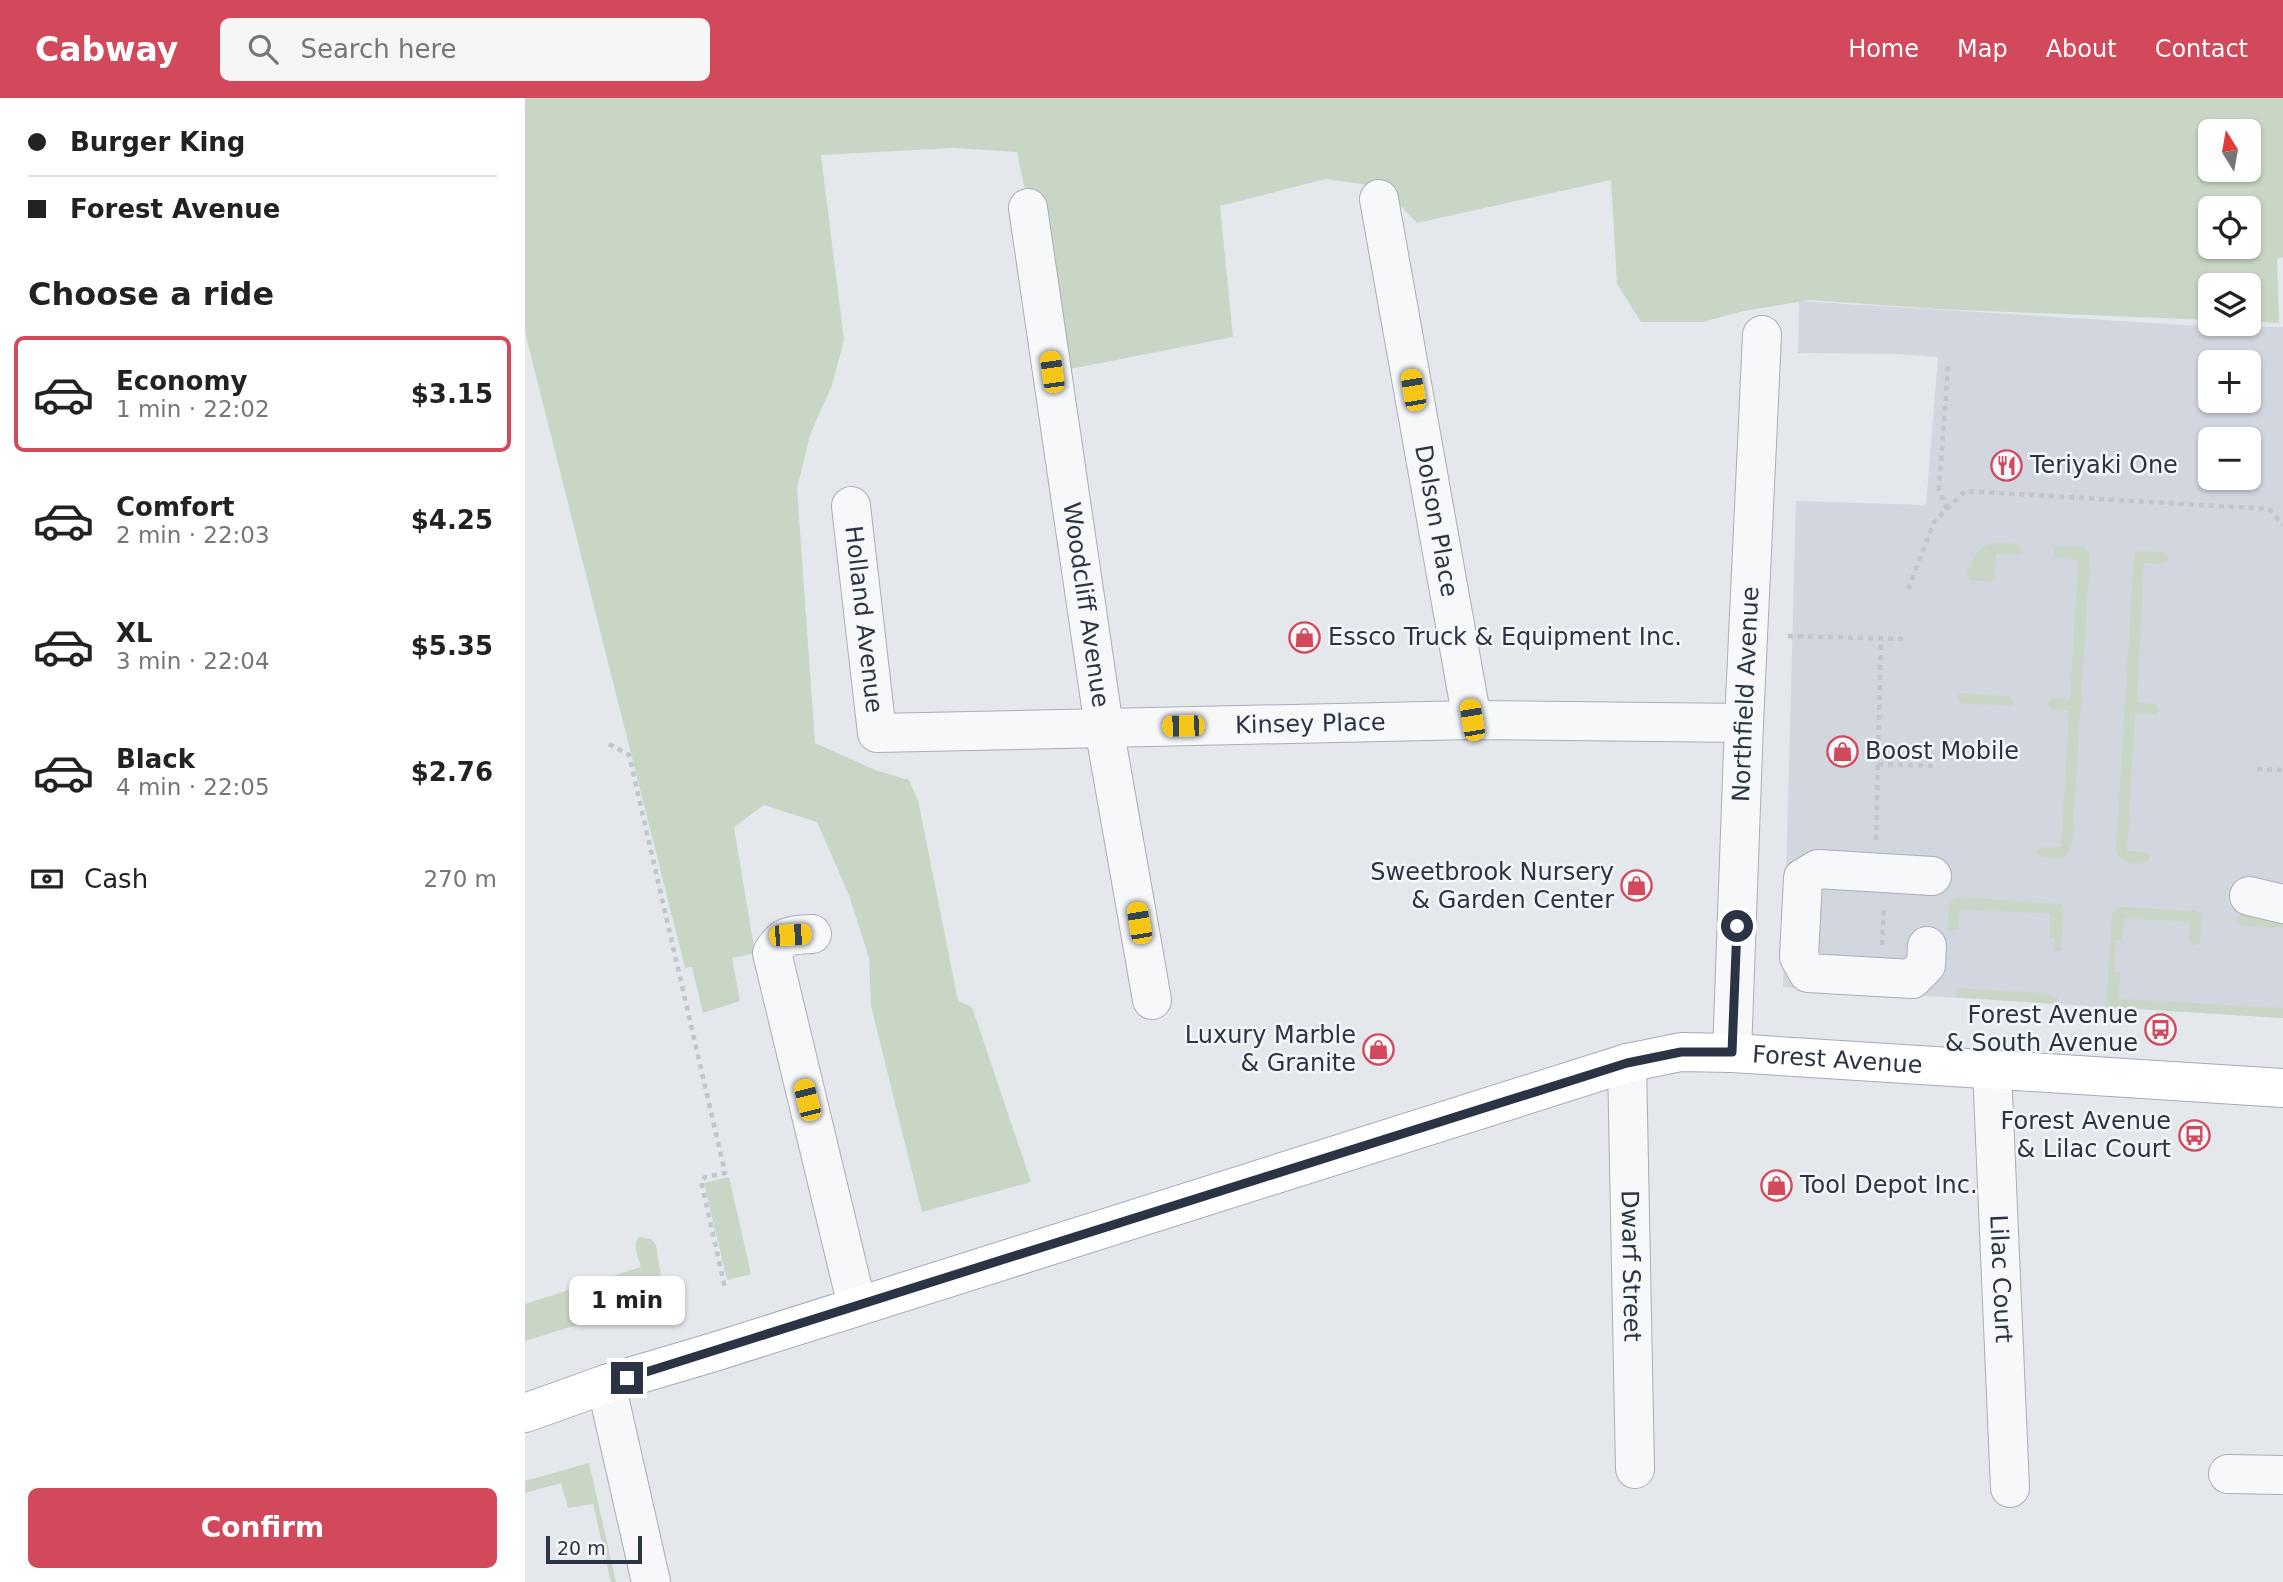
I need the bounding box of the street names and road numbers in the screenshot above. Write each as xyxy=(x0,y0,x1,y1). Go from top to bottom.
street label: Dolson Place xyxy=(1409,443,1464,599)
street label: Woodcliff Avenue xyxy=(1057,500,1115,709)
street label: Holland Avenue xyxy=(839,524,889,714)
street label: Northfield Avenue xyxy=(1727,586,1764,803)
street label: Kinsey Place xyxy=(1235,708,1386,739)
street label: Forest Avenue xyxy=(1751,1040,1923,1079)
street label: Dwarf Street xyxy=(1616,1190,1646,1342)
street label: Lilac Court xyxy=(1984,1214,2018,1343)

